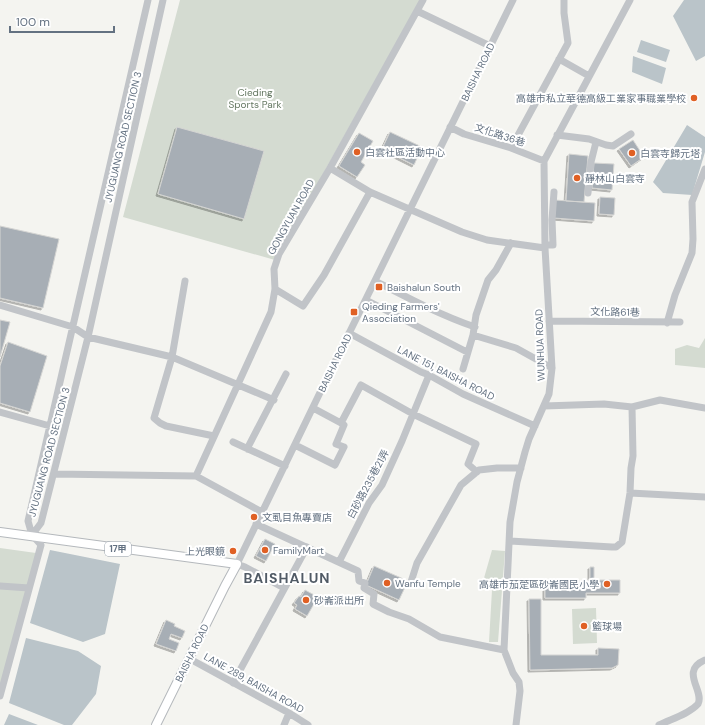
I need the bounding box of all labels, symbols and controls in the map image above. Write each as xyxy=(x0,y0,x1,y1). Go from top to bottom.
scale bar xyxy=(10,8,114,34)
text: 100 m xyxy=(16,14,50,30)
street label: BAISHA ROAD xyxy=(458,41,498,103)
street label: JYUGUANG ROAD SECTION 3 xyxy=(102,70,144,204)
park label: Cieding Sports Park xyxy=(228,86,282,111)
place label: 高雄市私立華德高級工業家事職業學校 xyxy=(516,92,686,105)
marker: 高雄市私立華德高級工業家事職業學校 xyxy=(689,93,699,103)
street label: 文化路36巷 xyxy=(473,121,527,149)
place label: 白雲社區活動中心 xyxy=(365,146,445,159)
marker: 白雲社區活動中心 xyxy=(352,147,362,157)
place label: 白雲寺歸元塔 xyxy=(640,147,700,160)
marker: 白雲寺歸元塔 xyxy=(627,148,637,158)
place label: 靜林山白雲寺 xyxy=(585,172,645,185)
marker: 靜林山白雲寺 xyxy=(572,173,582,183)
street label: GONGYUAN ROAD xyxy=(265,177,317,257)
place label: Baishalun South xyxy=(387,281,461,294)
marker: Baishalun South xyxy=(374,282,384,292)
place label: Qieding Farmers' Association xyxy=(362,300,440,325)
street label: 文化路61巷 xyxy=(590,305,640,319)
marker: Qieding Farmers' Association xyxy=(349,307,359,317)
street label: WUNHUA ROAD xyxy=(532,309,548,381)
street label: BAISHA ROAD xyxy=(315,332,355,394)
street label: LANE 151, BAISHA ROAD xyxy=(395,343,497,403)
street label: JYUGUANG ROAD SECTION 3 xyxy=(25,386,73,518)
street label: 白砂路235巷21弄 xyxy=(344,447,392,521)
place label: 文虱目魚專賣店 xyxy=(262,511,332,524)
marker: 文虱目魚專賣店 xyxy=(249,512,259,522)
road number: 17甲 xyxy=(105,542,131,556)
place label: FamilyMart xyxy=(273,544,324,557)
place label: 上光眼鏡 xyxy=(185,545,225,558)
marker: FamilyMart xyxy=(260,545,270,555)
marker: 上光眼鏡 xyxy=(228,546,238,556)
district label: BAISHALUN xyxy=(243,569,331,587)
place label: Wanfu Temple xyxy=(395,577,461,590)
marker: Wanfu Temple xyxy=(382,578,392,588)
place label: 高雄市茄萣區砂崙國民小學 xyxy=(479,578,599,591)
marker: 高雄市茄萣區砂崙國民小學 xyxy=(602,579,612,589)
place label: 砂崙派出所 xyxy=(314,594,364,607)
marker: 砂崙派出所 xyxy=(301,595,311,605)
place label: 籃球場 xyxy=(592,620,622,633)
marker: 籃球場 xyxy=(579,621,589,631)
street label: BAISHA ROAD xyxy=(172,622,212,684)
street label: LANE 289, BAISHA ROAD xyxy=(202,650,307,716)

